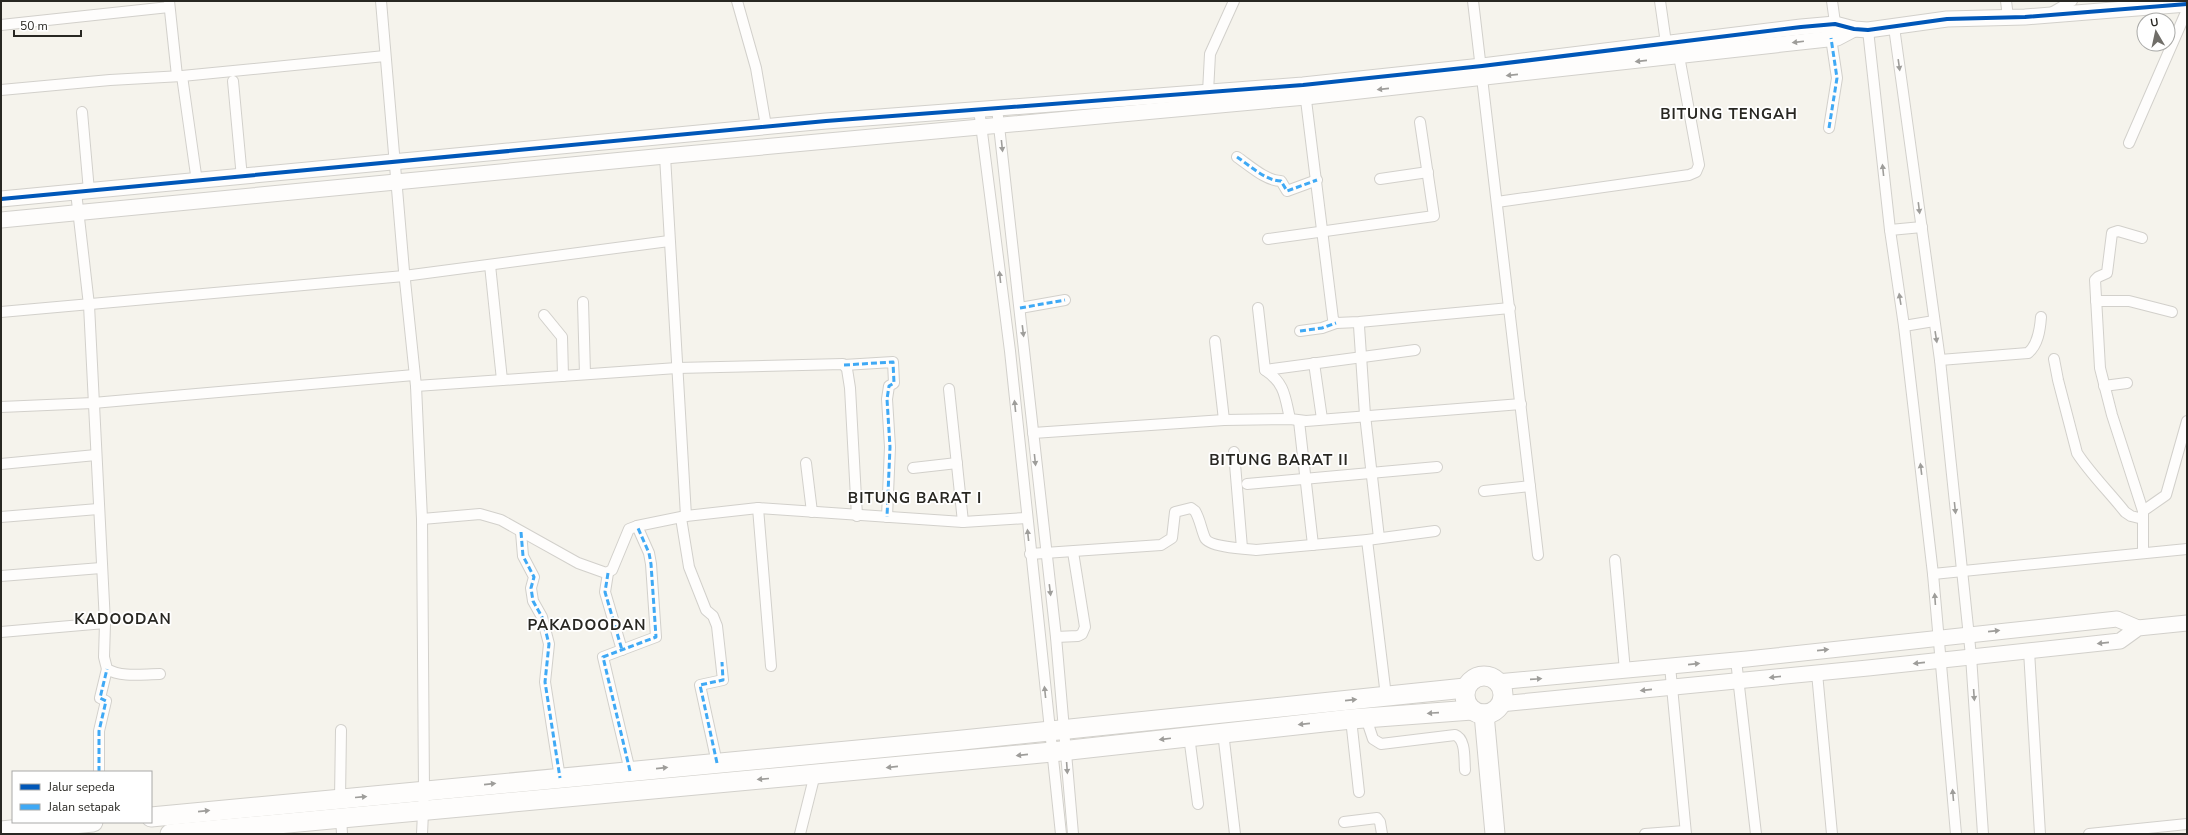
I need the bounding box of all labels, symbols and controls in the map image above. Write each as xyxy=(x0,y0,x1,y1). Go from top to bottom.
scale bar xyxy=(14,12,81,38)
north arrow xyxy=(2136,12,2176,52)
text: U xyxy=(2149,15,2160,31)
text: 50 m xyxy=(20,18,48,34)
one-way arrow xyxy=(1792,39,1804,45)
one-way arrow xyxy=(1635,57,1647,64)
one-way arrow xyxy=(1896,59,1902,71)
one-way arrow xyxy=(1506,72,1518,78)
one-way arrow xyxy=(1377,85,1389,92)
district label: BITUNG TENGAH xyxy=(1660,104,1798,124)
one-way arrow xyxy=(999,140,1005,152)
one-way arrow xyxy=(1880,164,1886,176)
one-way arrow xyxy=(1916,202,1922,214)
one-way arrow xyxy=(997,271,1003,283)
one-way arrow xyxy=(1897,293,1903,305)
one-way arrow xyxy=(1019,325,1026,337)
one-way arrow xyxy=(1933,331,1939,343)
one-way arrow xyxy=(1012,400,1018,412)
district label: BITUNG BARAT II xyxy=(1209,450,1349,470)
one-way arrow xyxy=(1032,454,1039,467)
one-way arrow xyxy=(1918,463,1924,475)
district label: BITUNG BARAT I xyxy=(848,488,982,508)
one-way arrow xyxy=(1952,502,1958,514)
one-way arrow xyxy=(1025,529,1031,541)
one-way arrow xyxy=(1047,584,1053,596)
one-way arrow xyxy=(1932,592,1939,605)
district label: KADOODAN xyxy=(74,609,172,629)
district label: PAKADOODAN xyxy=(527,615,647,635)
one-way arrow xyxy=(1988,628,2000,634)
one-way arrow xyxy=(2097,640,2109,646)
one-way arrow xyxy=(1817,647,1829,654)
one-way arrow xyxy=(1688,660,1700,667)
one-way arrow xyxy=(1912,660,1925,666)
one-way arrow xyxy=(1769,674,1781,680)
one-way arrow xyxy=(1530,675,1542,682)
one-way arrow xyxy=(1042,686,1048,698)
one-way arrow xyxy=(1640,687,1652,693)
one-way arrow xyxy=(1970,689,1977,701)
one-way arrow xyxy=(1345,696,1357,703)
one-way arrow xyxy=(1427,709,1439,716)
one-way arrow xyxy=(1298,720,1310,727)
one-way arrow xyxy=(1159,736,1171,742)
one-way arrow xyxy=(1016,751,1028,758)
one-way arrow xyxy=(1064,762,1071,774)
one-way arrow xyxy=(886,764,898,771)
one-way arrow xyxy=(656,765,668,771)
legend xyxy=(12,771,152,823)
one-way arrow xyxy=(757,776,769,783)
text: Jalur sepeda xyxy=(47,779,115,795)
one-way arrow xyxy=(484,781,497,788)
one-way arrow xyxy=(1950,789,1957,801)
one-way arrow xyxy=(355,793,367,800)
text: Jalan setapak xyxy=(47,799,121,815)
one-way arrow xyxy=(198,808,210,814)

